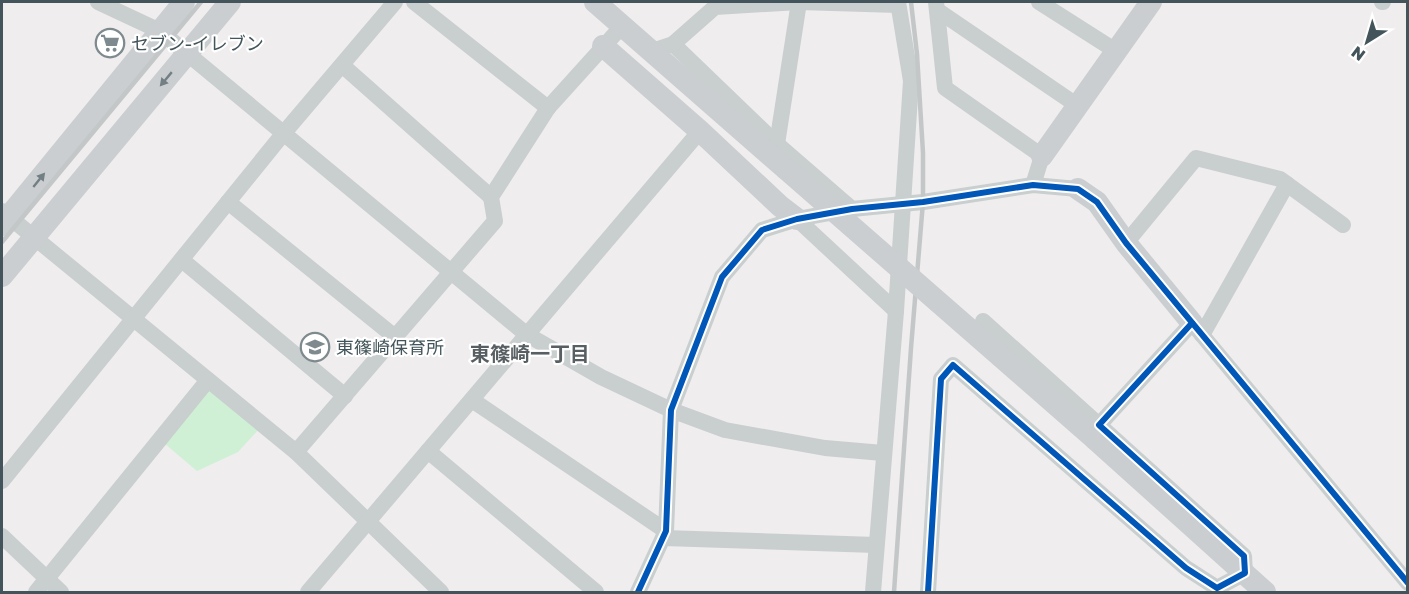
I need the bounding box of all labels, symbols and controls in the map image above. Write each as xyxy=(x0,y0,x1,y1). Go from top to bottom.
north arrow xyxy=(1337,12,1397,72)
supermarket icon: セブン-イレブン xyxy=(94,27,126,59)
place label: セブン-イレブン xyxy=(131,32,264,54)
text: N xyxy=(1347,42,1369,66)
one-way arrow xyxy=(159,71,172,87)
one-way arrow xyxy=(32,172,44,187)
school or university icon: 東篠崎保育所 xyxy=(299,331,331,363)
place label: 東篠崎保育所 xyxy=(336,336,444,358)
district label: 東篠崎一丁目 xyxy=(470,341,590,365)

